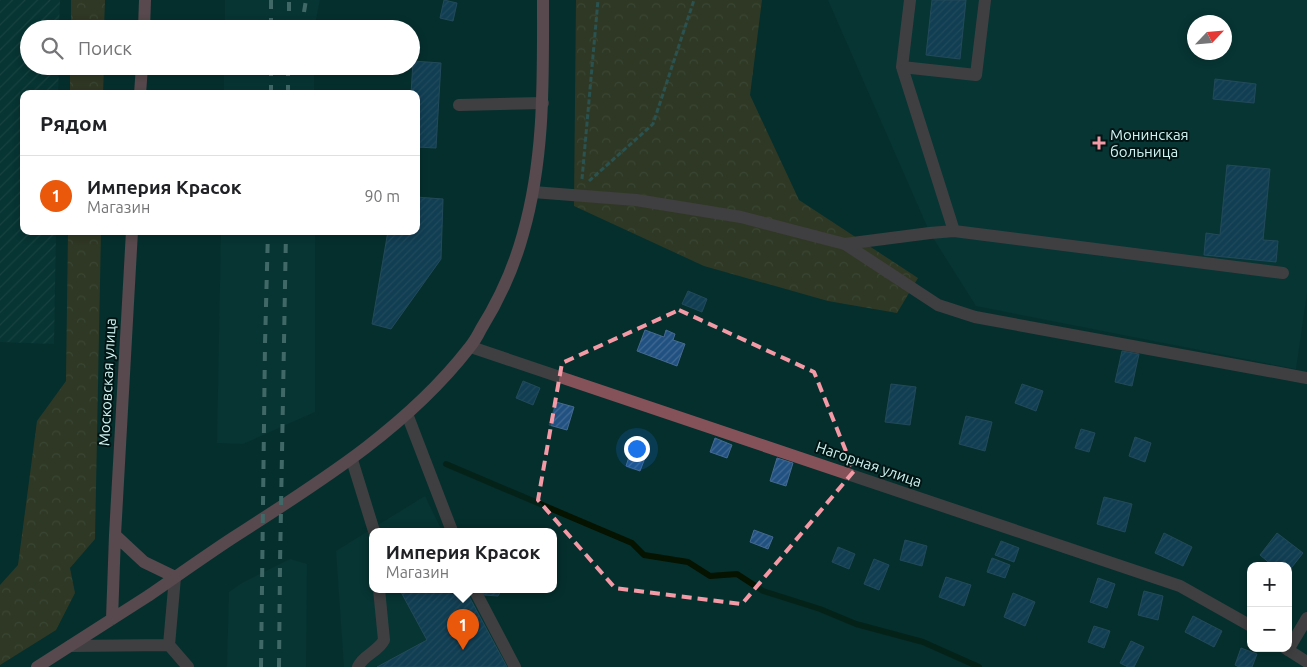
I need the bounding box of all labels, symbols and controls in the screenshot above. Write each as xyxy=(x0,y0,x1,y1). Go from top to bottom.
north arrow xyxy=(1187,15,1232,60)
search box xyxy=(20,20,420,75)
icon: search xyxy=(38,34,66,62)
text: Поиск xyxy=(78,37,132,59)
text: Рядом xyxy=(40,111,108,135)
place label: Монинская больница xyxy=(1110,126,1189,160)
marker: Монинская больница xyxy=(1092,136,1106,150)
text: Империя Красок xyxy=(87,176,242,198)
text: 1 xyxy=(51,187,61,205)
text: 90 m xyxy=(364,187,400,205)
text: Магазин xyxy=(87,198,150,216)
street label: Московская улица xyxy=(95,318,119,446)
your location xyxy=(624,436,650,462)
street label: Нагорная улица xyxy=(814,438,924,490)
popup xyxy=(369,528,557,593)
text: Империя Красок xyxy=(386,541,540,563)
map controls xyxy=(1247,562,1292,652)
button: + xyxy=(1247,562,1292,607)
text: Магазин xyxy=(386,563,449,581)
button: − xyxy=(1247,607,1292,652)
pin: 1 xyxy=(447,609,479,650)

